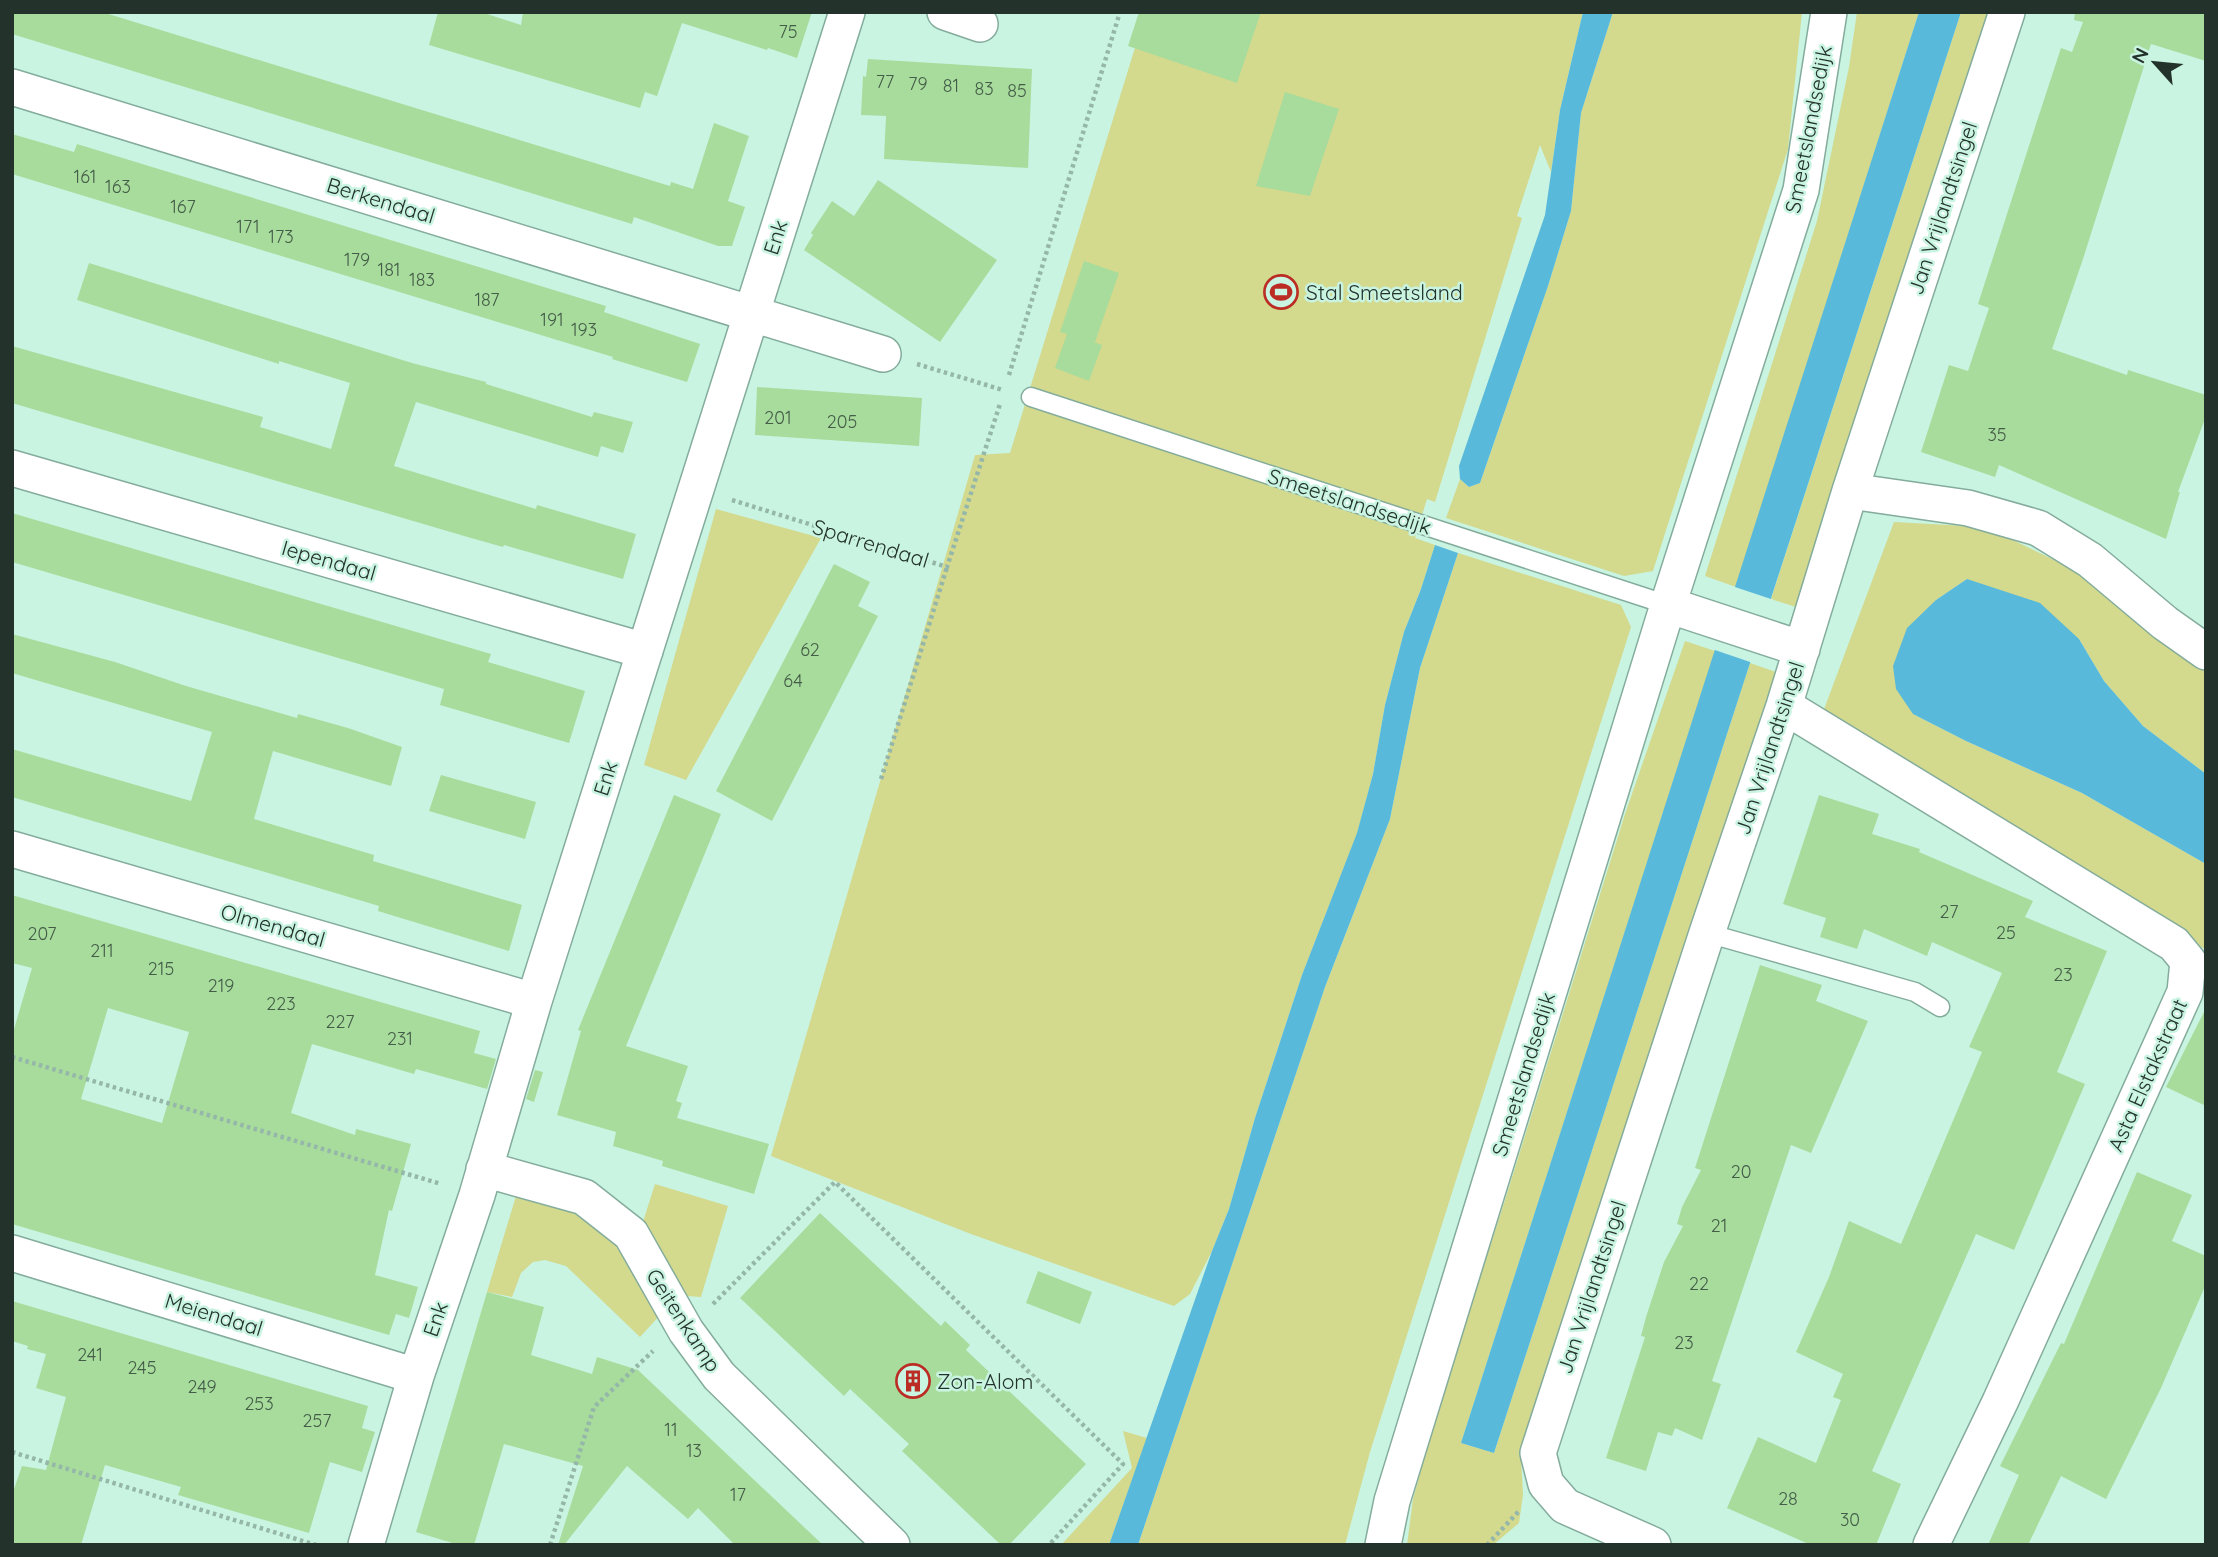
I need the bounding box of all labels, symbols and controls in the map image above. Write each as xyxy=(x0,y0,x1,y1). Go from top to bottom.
house number: 75 xyxy=(778,20,798,43)
north arrow xyxy=(2120,28,2190,98)
street label: Smeetslandsedijk xyxy=(1779,43,1837,215)
text: N xyxy=(2126,44,2154,67)
house number: 77 xyxy=(876,70,894,93)
house number: 79 xyxy=(908,72,928,95)
house number: 81 xyxy=(943,74,959,97)
house number: 83 xyxy=(974,77,994,100)
house number: 85 xyxy=(1007,79,1027,102)
street label: Jan Vrijlandtsingel xyxy=(1902,118,1982,298)
house number: 161 xyxy=(74,165,96,188)
street label: Berkendaal xyxy=(324,171,438,229)
house number: 163 xyxy=(105,175,131,198)
house number: 167 xyxy=(170,195,196,218)
house number: 171 xyxy=(236,215,260,238)
street label: Enk xyxy=(757,216,793,258)
house number: 173 xyxy=(268,225,294,248)
house number: 179 xyxy=(344,248,370,271)
house number: 181 xyxy=(377,258,401,281)
house number: 183 xyxy=(409,268,435,291)
sports icon: Stal Smeetsland xyxy=(1262,273,1300,311)
place label: Stal Smeetsland xyxy=(1306,279,1463,305)
house number: 187 xyxy=(474,288,500,311)
house number: 191 xyxy=(540,308,564,331)
house number: 193 xyxy=(571,318,597,341)
house number: 201 xyxy=(764,406,792,429)
house number: 205 xyxy=(827,410,857,433)
house number: 35 xyxy=(1987,423,2007,446)
street label: Smeetslandsedijk xyxy=(1265,462,1435,540)
street label: Sparrendaal xyxy=(810,513,932,573)
street label: Iependaal xyxy=(279,534,379,586)
house number: 62 xyxy=(800,638,820,661)
street label: Jan Vrijlandtsingel xyxy=(1729,658,1809,838)
house number: 64 xyxy=(783,669,803,692)
street label: Enk xyxy=(587,757,623,799)
street label: Olmendaal xyxy=(218,898,328,952)
house number: 27 xyxy=(1940,900,1958,923)
house number: 25 xyxy=(1996,921,2016,944)
house number: 207 xyxy=(28,922,56,945)
house number: 211 xyxy=(90,939,114,962)
house number: 215 xyxy=(148,957,174,980)
house number: 23 xyxy=(2053,963,2073,986)
house number: 219 xyxy=(208,974,234,997)
street label: Smeetslandsedijk xyxy=(1486,989,1560,1159)
house number: 223 xyxy=(266,992,296,1015)
street label: Asta Elstakstraat xyxy=(2102,995,2192,1155)
house number: 227 xyxy=(326,1010,354,1033)
house number: 231 xyxy=(387,1027,413,1050)
house number: 20 xyxy=(1731,1160,1751,1183)
street label: Jan Vrijlandtsingel xyxy=(1551,1197,1631,1377)
house number: 21 xyxy=(1711,1214,1727,1237)
street label: Geitenkamp xyxy=(641,1264,727,1376)
house number: 22 xyxy=(1689,1272,1709,1295)
street label: Meiendaal xyxy=(162,1287,266,1341)
street label: Enk xyxy=(417,1298,453,1340)
house number: 23 xyxy=(1674,1331,1694,1354)
house number: 241 xyxy=(77,1343,103,1366)
house number: 245 xyxy=(127,1356,157,1379)
building icon: Zon-Alom xyxy=(894,1362,932,1400)
place label: Zon-Alom xyxy=(937,1368,1033,1394)
house number: 249 xyxy=(188,1375,216,1398)
house number: 253 xyxy=(244,1392,274,1415)
house number: 257 xyxy=(302,1409,332,1432)
house number: 11 xyxy=(664,1418,678,1441)
house number: 13 xyxy=(686,1439,702,1462)
house number: 17 xyxy=(730,1483,746,1506)
house number: 28 xyxy=(1778,1487,1798,1510)
house number: 30 xyxy=(1840,1508,1860,1531)

